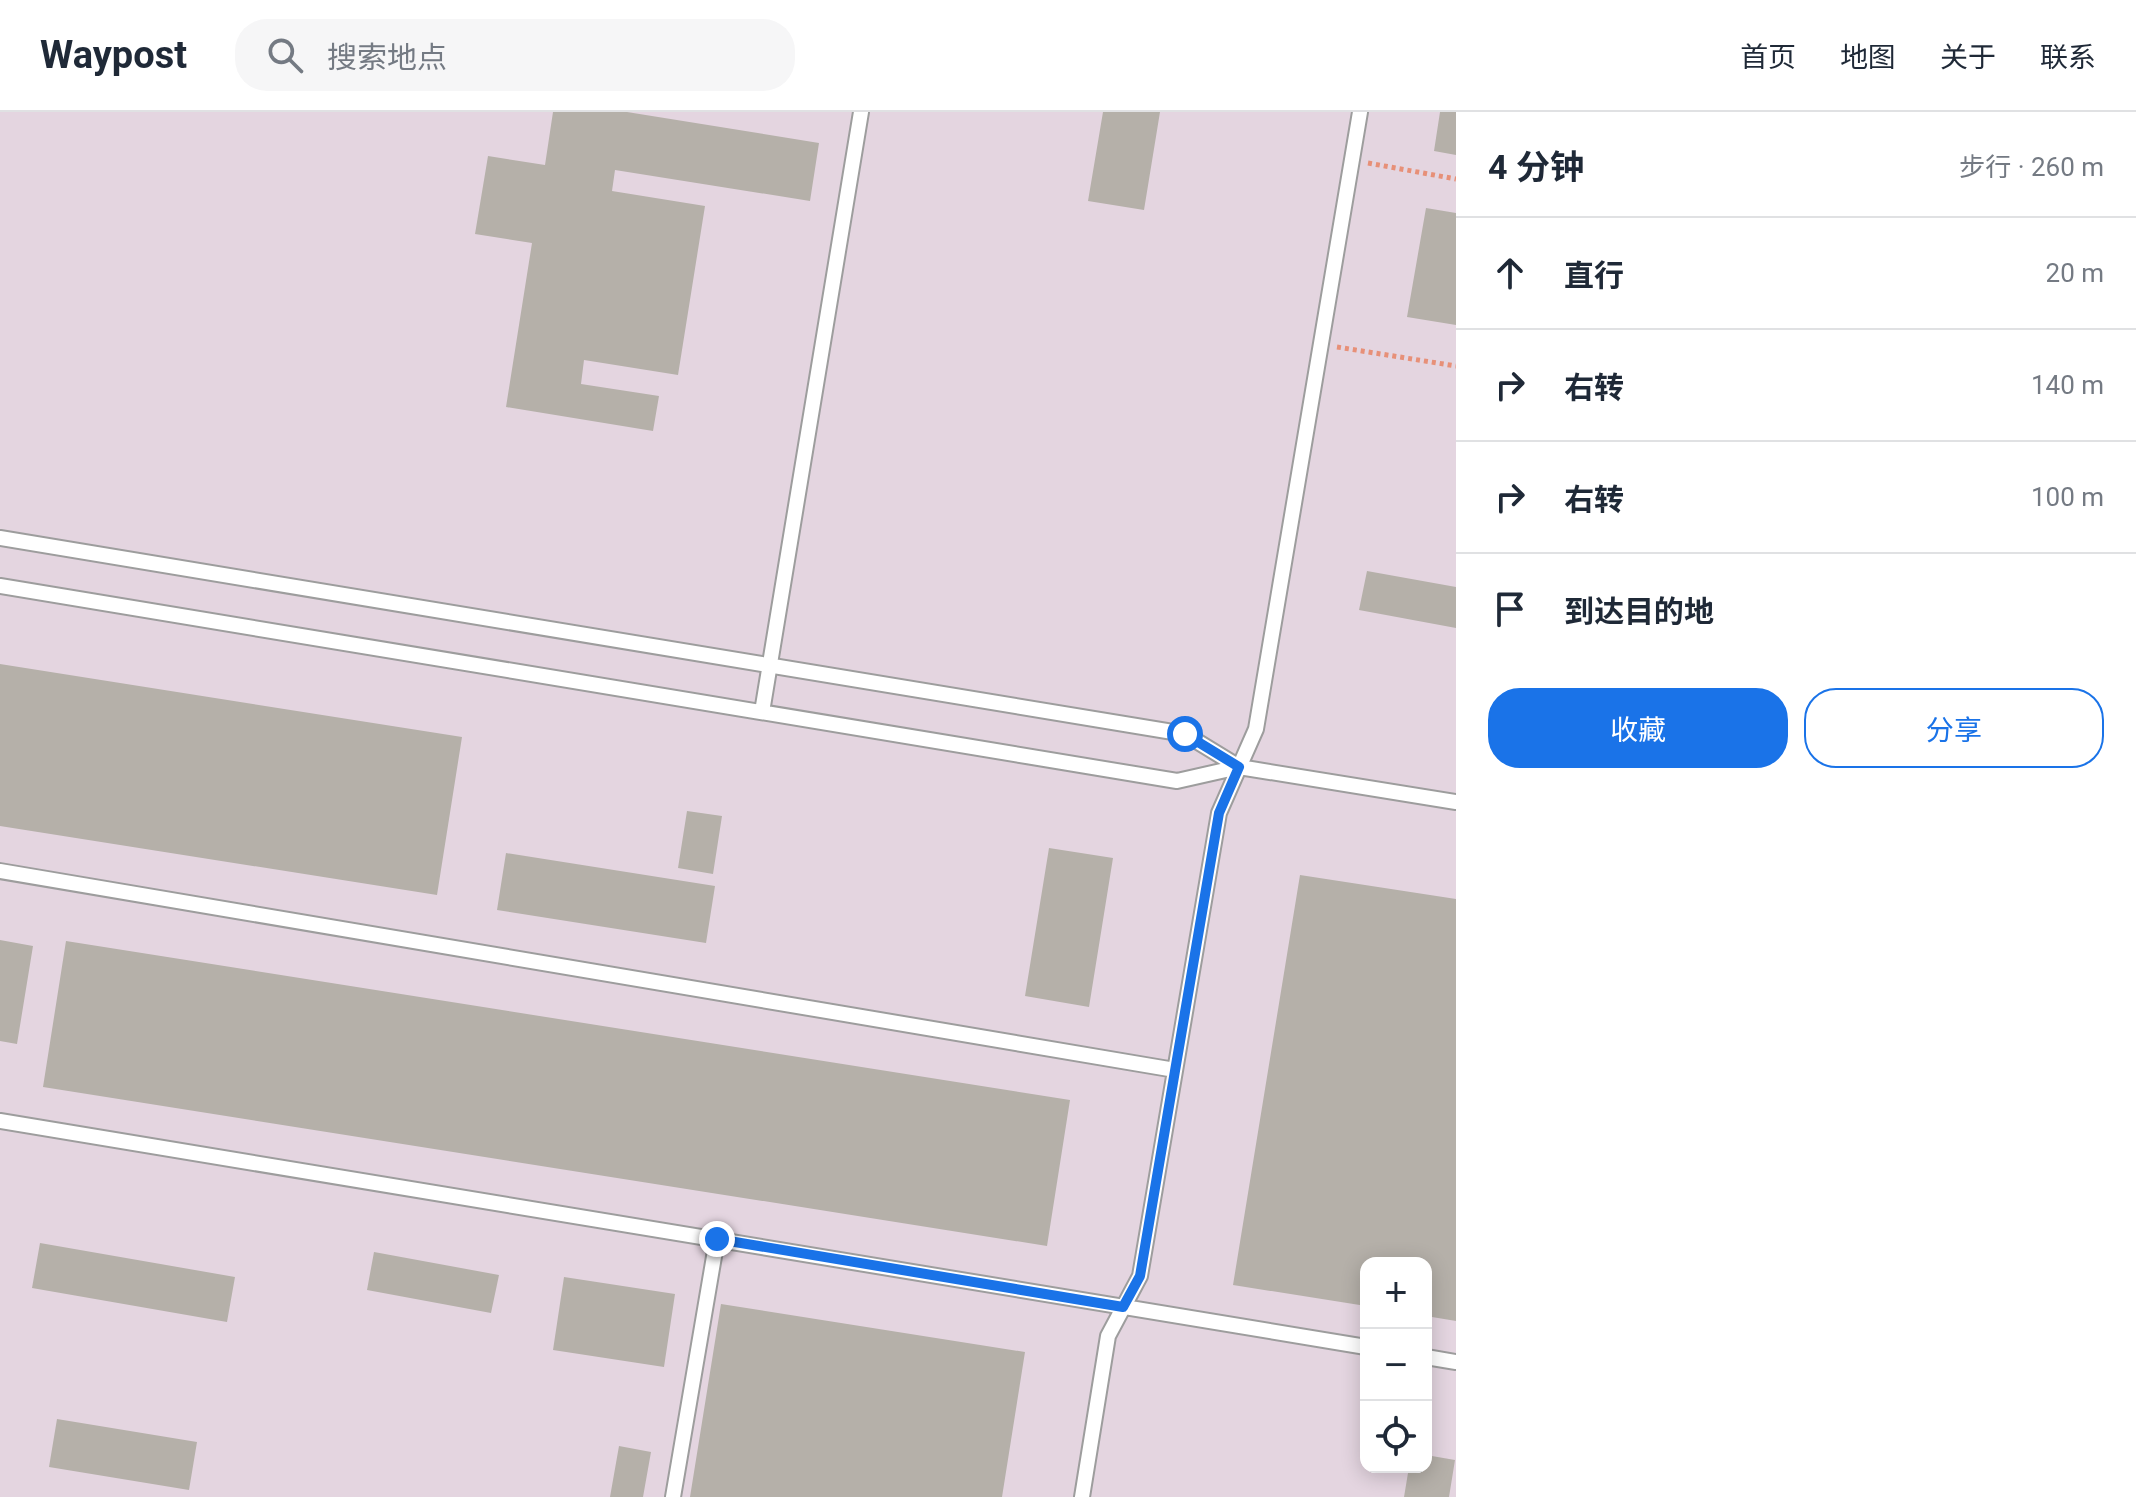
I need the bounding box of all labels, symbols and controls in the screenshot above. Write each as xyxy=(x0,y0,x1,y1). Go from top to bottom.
search box xyxy=(235,19,795,91)
text: Waypost xyxy=(40,33,187,77)
icon: search xyxy=(263,33,307,77)
text: 搜索地点 xyxy=(327,40,447,75)
text: 首页 xyxy=(1740,41,1796,74)
text: 地图 xyxy=(1840,41,1896,74)
text: 关于 xyxy=(1940,41,1996,74)
text: 联系 xyxy=(2040,41,2096,74)
text: 4 分钟 xyxy=(1488,147,1584,187)
text: 步行 · 260 m xyxy=(1959,152,2104,182)
icon: ahead xyxy=(1488,251,1532,295)
text: 直行 xyxy=(1564,258,1624,293)
text: 20 m xyxy=(2046,258,2104,288)
icon: right xyxy=(1488,363,1532,407)
text: 右转 xyxy=(1564,370,1624,405)
text: 140 m xyxy=(2031,370,2104,400)
icon: right xyxy=(1488,475,1532,519)
text: 右转 xyxy=(1564,482,1624,517)
text: 100 m xyxy=(2031,482,2104,512)
icon: arrive xyxy=(1488,587,1532,631)
text: 到达目的地 xyxy=(1564,594,1714,629)
button: 收藏 xyxy=(1488,688,1788,768)
button: 分享 xyxy=(1804,688,2104,768)
route start xyxy=(1167,716,1203,752)
route end xyxy=(699,1221,735,1257)
map controls xyxy=(1360,1257,1432,1473)
button: + xyxy=(1360,1257,1432,1329)
button: − xyxy=(1360,1329,1432,1401)
button: locate xyxy=(1360,1401,1432,1473)

